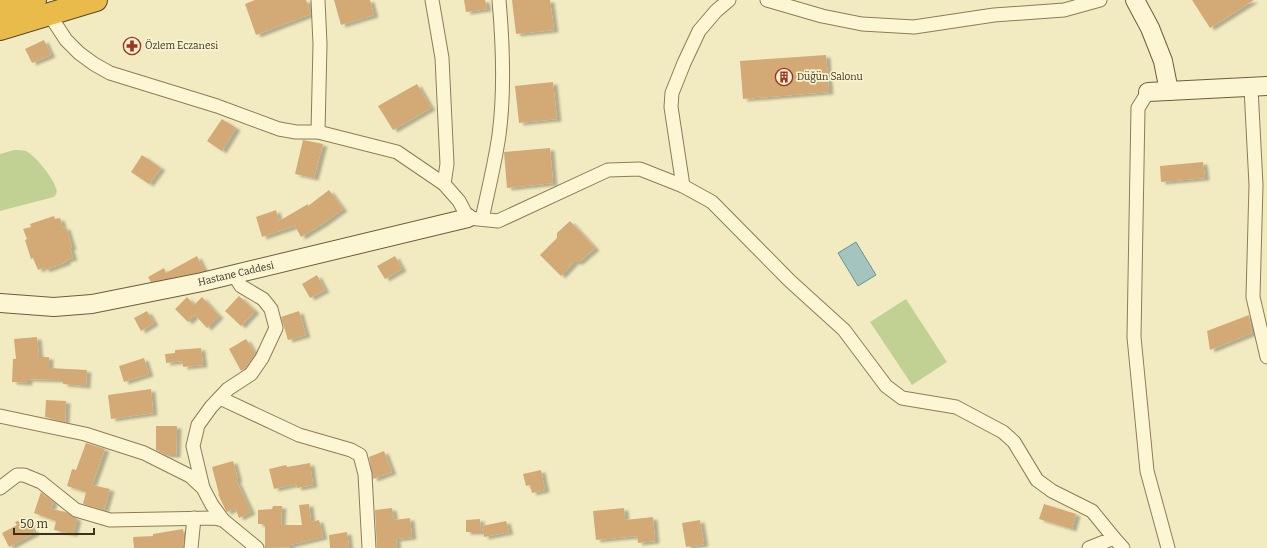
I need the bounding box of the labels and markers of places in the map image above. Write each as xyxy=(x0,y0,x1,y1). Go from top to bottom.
pharmacy icon: Özlem Eczanesi xyxy=(122,36,142,56)
place label: Özlem Eczanesi xyxy=(145,39,218,52)
building icon: Düğün Salonu xyxy=(774,67,794,87)
place label: Düğün Salonu xyxy=(797,70,863,83)

